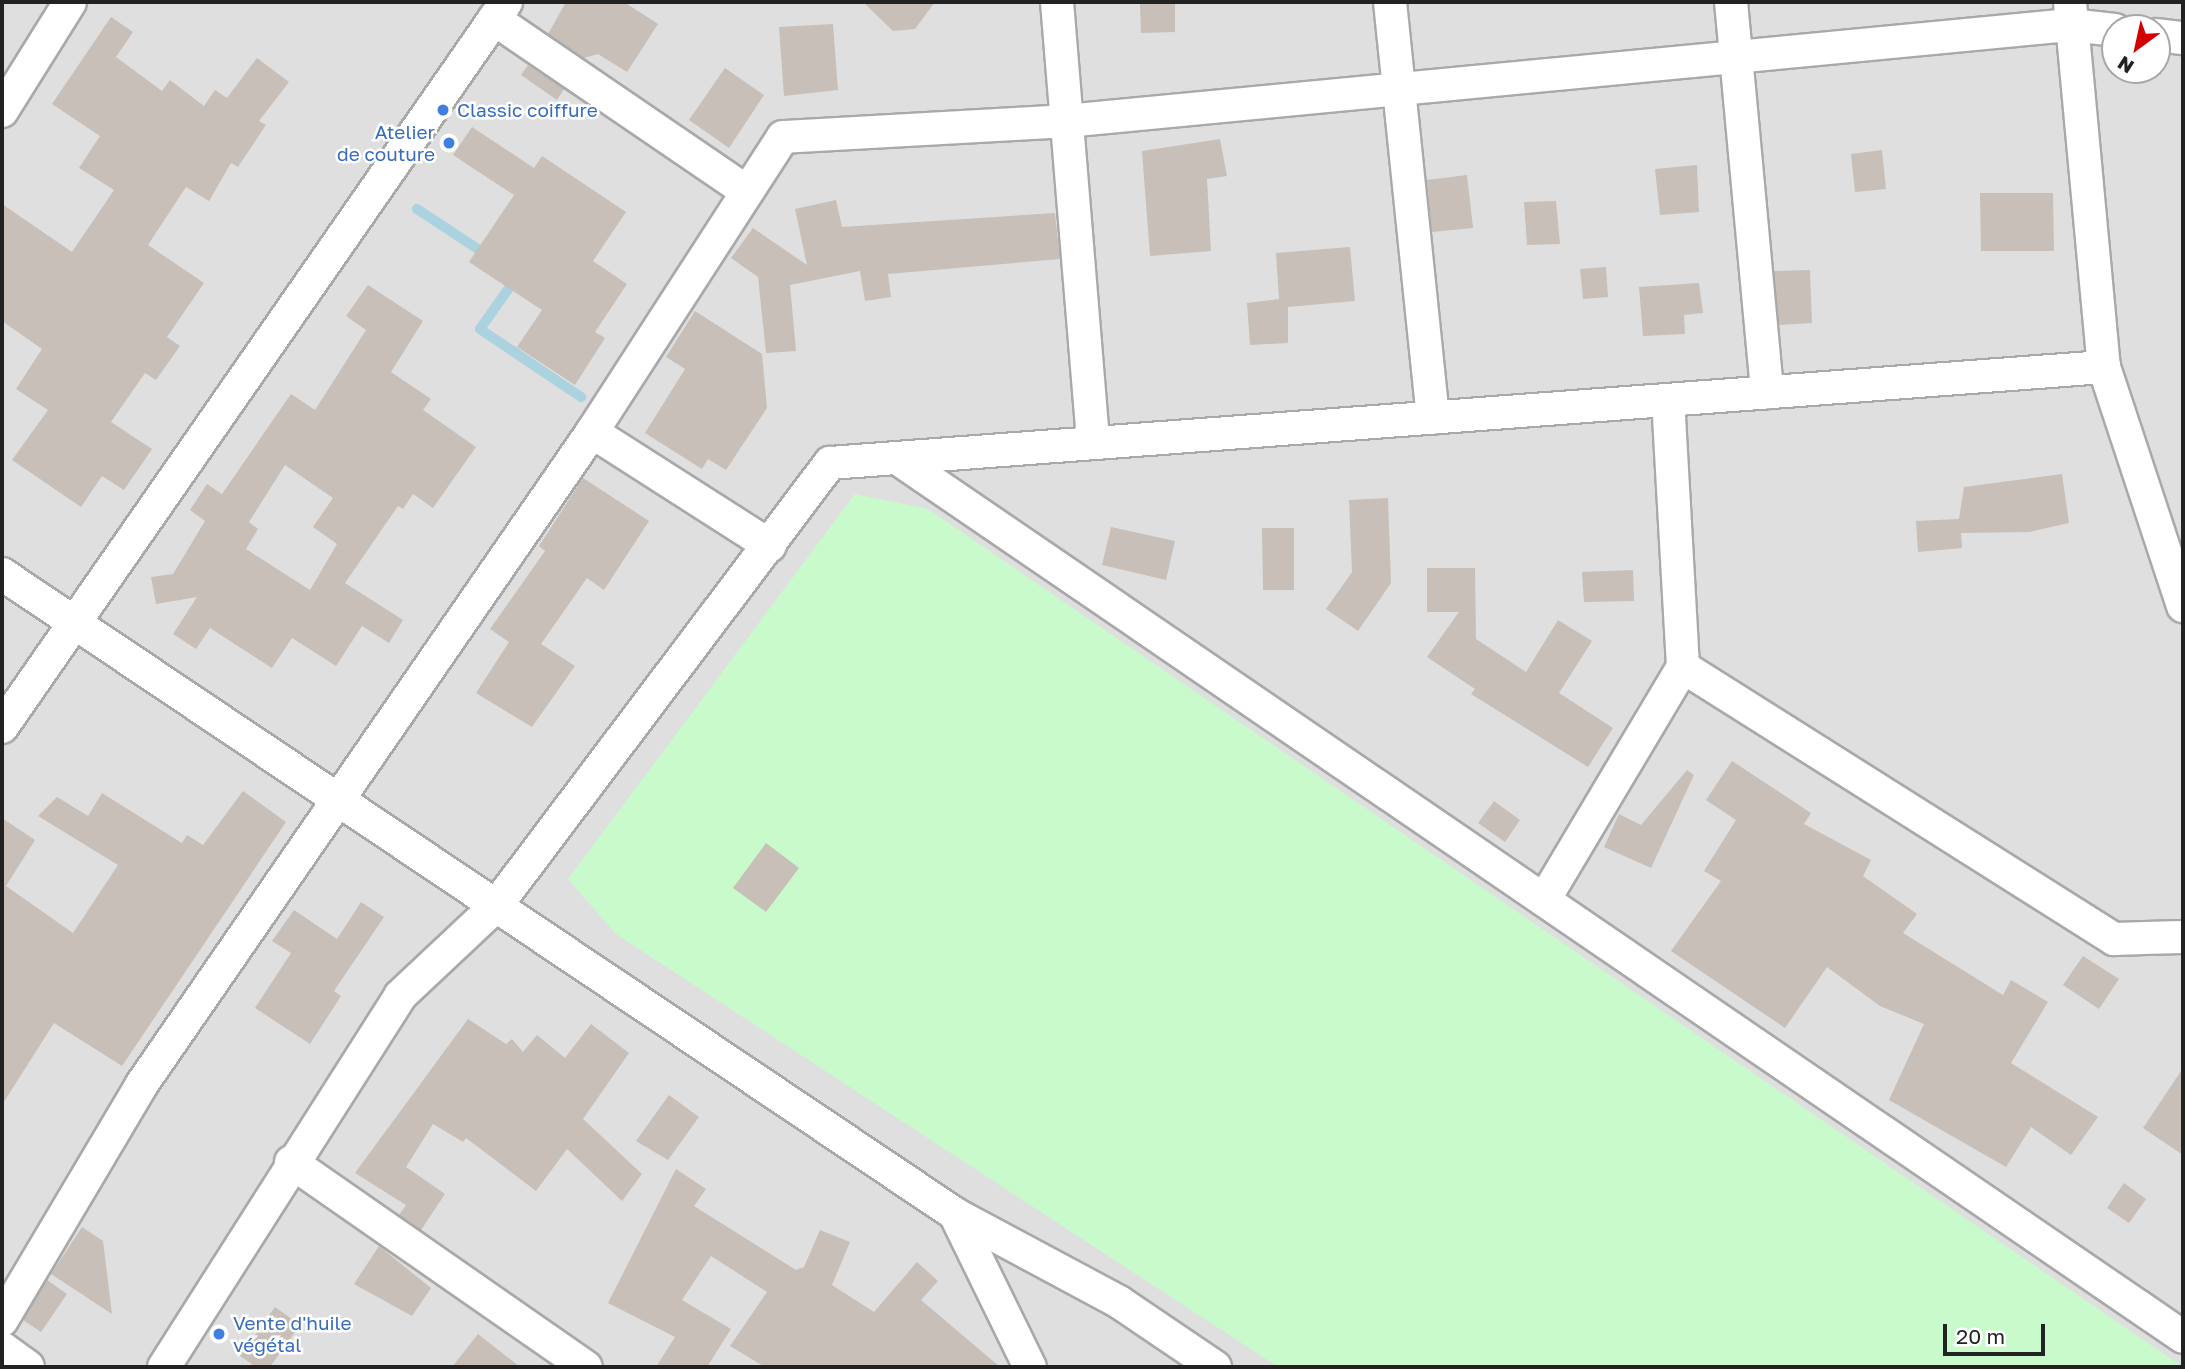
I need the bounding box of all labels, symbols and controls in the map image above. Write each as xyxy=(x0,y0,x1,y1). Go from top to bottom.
north arrow xyxy=(2101,14,2171,84)
text: N xyxy=(2113,52,2138,79)
place label: Classic coiffure xyxy=(457,99,598,121)
marker: Classic coiffure xyxy=(435,102,451,118)
place label: Atelier de couture xyxy=(337,121,435,165)
marker: Atelier de couture xyxy=(441,135,457,151)
scale bar xyxy=(1947,1310,2048,1354)
place label: Vente d'huile végétal xyxy=(233,1312,352,1356)
text: 20 m xyxy=(1956,1323,2005,1349)
marker: Vente d'huile végétal xyxy=(211,1326,227,1342)

